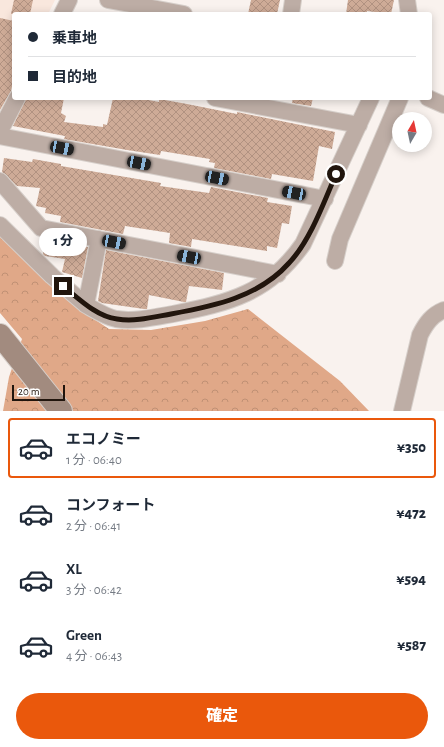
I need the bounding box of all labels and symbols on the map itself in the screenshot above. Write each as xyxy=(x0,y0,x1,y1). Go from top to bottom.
north arrow xyxy=(392,112,432,152)
car xyxy=(49,140,75,156)
car xyxy=(126,155,152,171)
route start xyxy=(327,165,345,183)
car xyxy=(204,170,230,186)
car xyxy=(281,185,307,201)
callout: 1 分 xyxy=(39,228,87,256)
car xyxy=(101,234,127,250)
car xyxy=(176,249,202,265)
route end xyxy=(54,277,72,295)
scale bar xyxy=(12,383,65,402)

